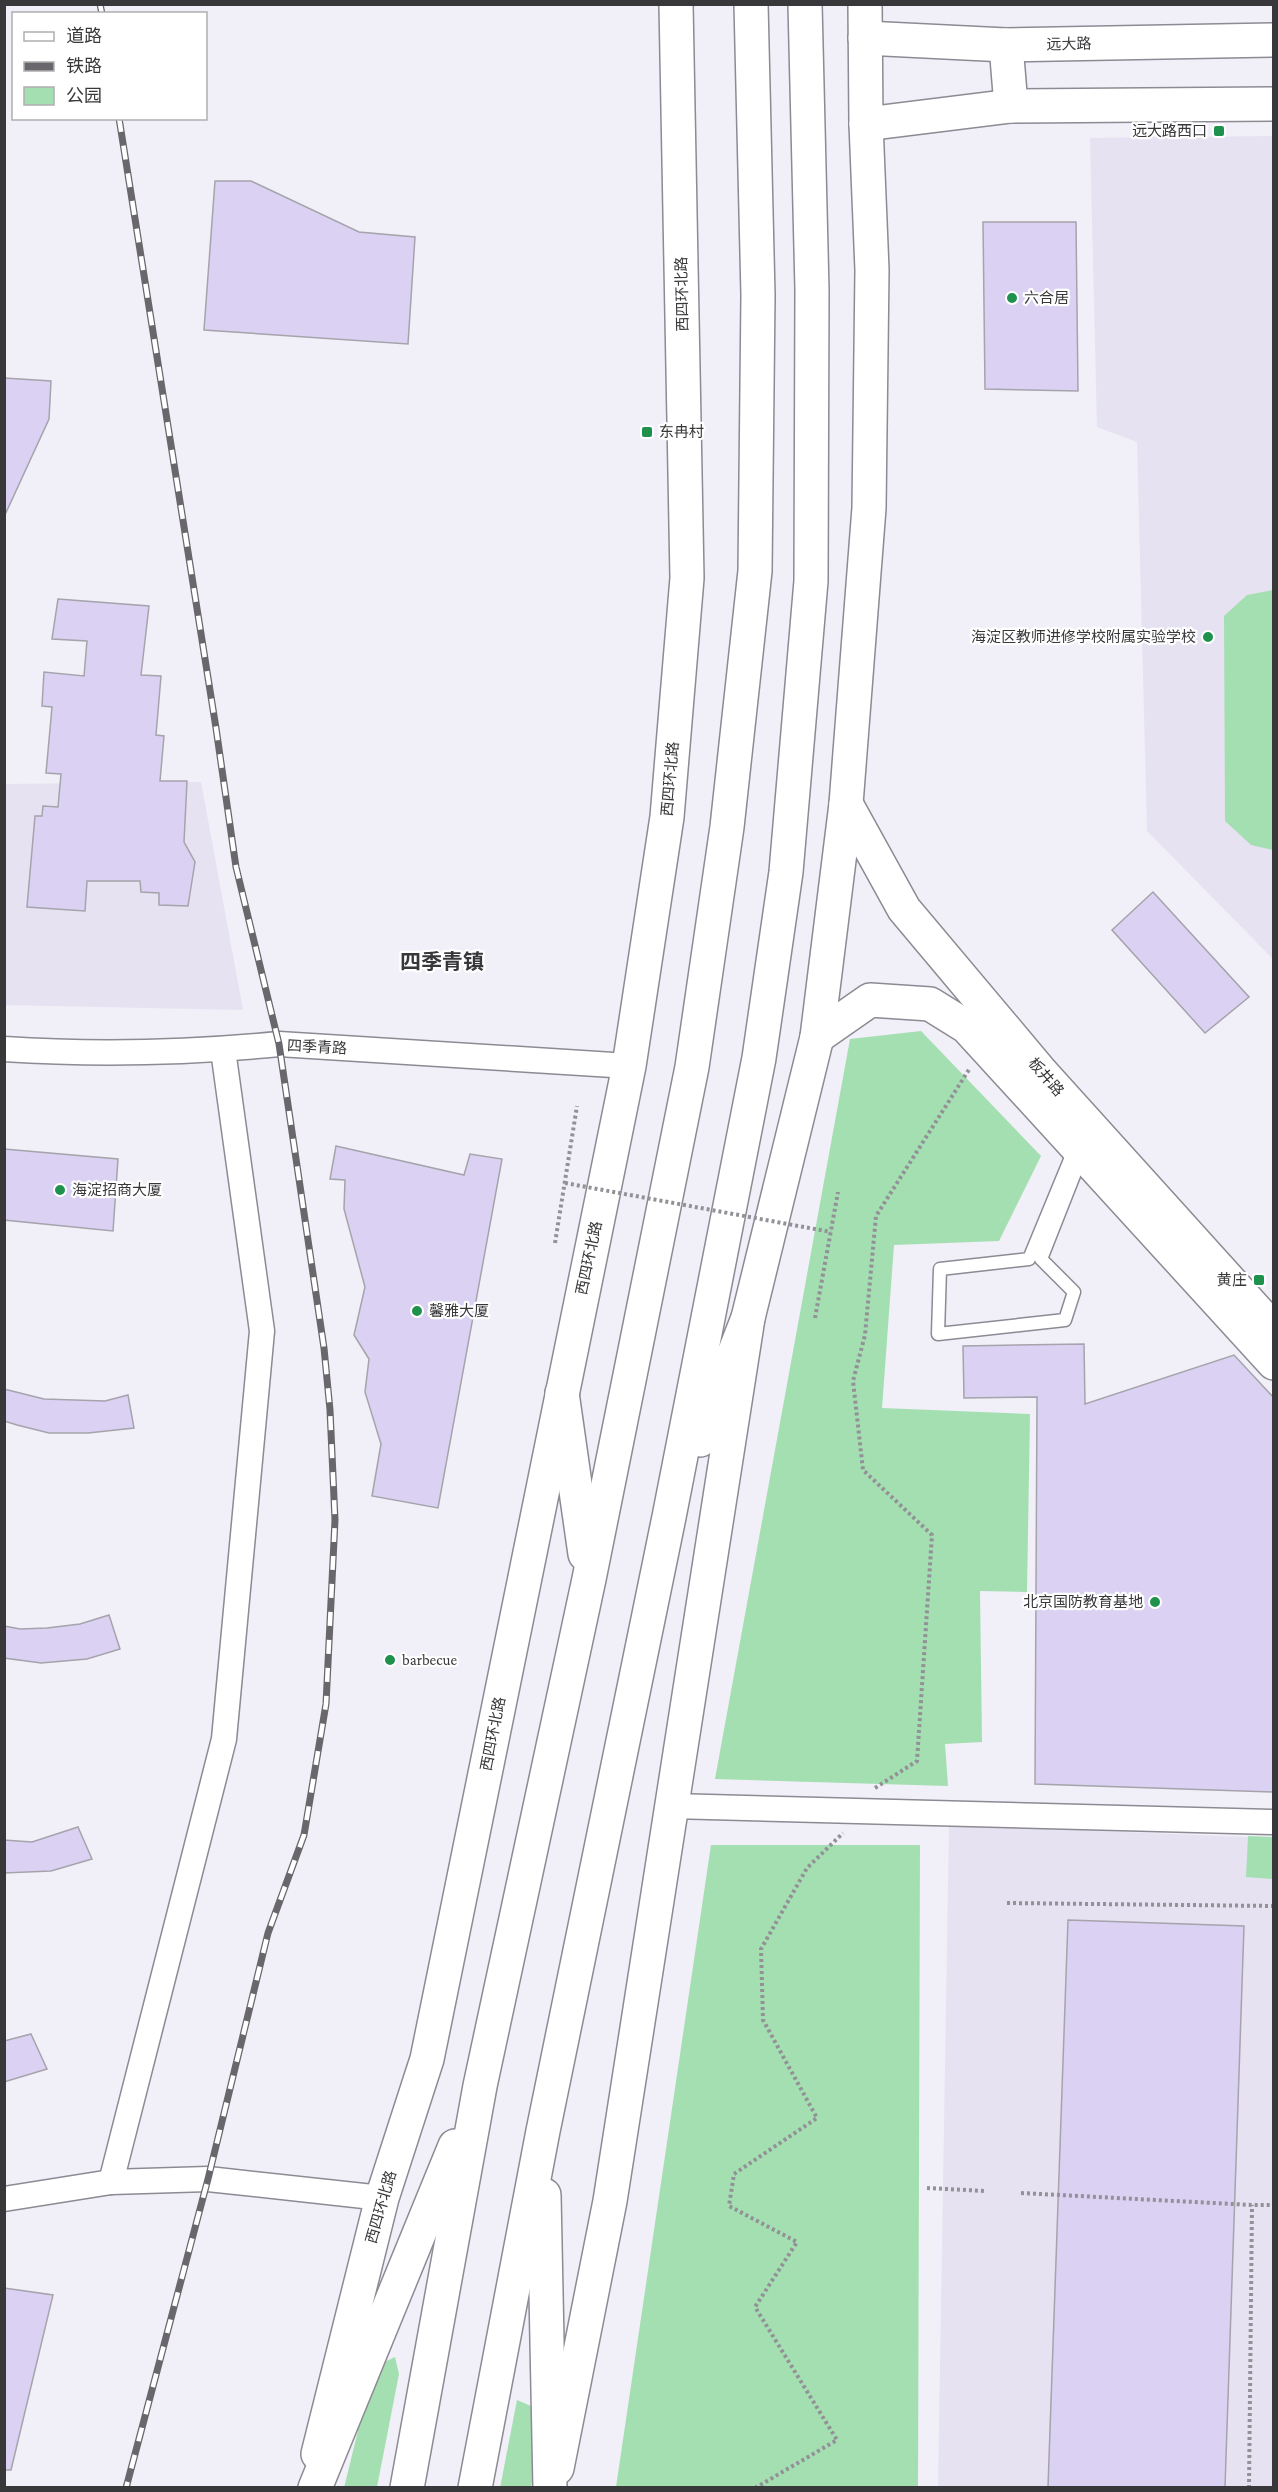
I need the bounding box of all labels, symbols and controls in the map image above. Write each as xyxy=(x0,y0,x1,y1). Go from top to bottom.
legend xyxy=(12,12,207,120)
text: 道路 xyxy=(66,26,102,46)
street label: 远大路 xyxy=(1046,36,1092,52)
text: 铁路 xyxy=(66,56,102,76)
text: 公园 xyxy=(66,86,102,106)
place label: 远大路西口 xyxy=(1132,123,1207,139)
marker: 远大路西口 xyxy=(1212,124,1226,138)
street label: 西四环北路 xyxy=(672,256,691,332)
place label: 六合居 xyxy=(1024,290,1069,306)
marker: 六合居 xyxy=(1005,291,1019,305)
place label: 东冉村 xyxy=(659,423,704,440)
marker: 东冉村 xyxy=(640,425,654,439)
place label: 海淀区教师进修学校附属实验学校 xyxy=(971,628,1196,645)
marker: 海淀区教师进修学校附属实验学校 xyxy=(1201,630,1215,644)
street label: 西四环北路 xyxy=(658,741,681,817)
district label: 四季青镇 xyxy=(400,950,484,974)
street label: 四季青路 xyxy=(287,1037,347,1057)
street label: 板井路 xyxy=(1025,1054,1068,1099)
place label: 海淀招商大厦 xyxy=(72,1182,162,1198)
marker: 海淀招商大厦 xyxy=(53,1183,67,1197)
street label: 西四环北路 xyxy=(572,1219,605,1296)
place label: 黄庄 xyxy=(1217,1272,1247,1288)
marker: 黄庄 xyxy=(1252,1273,1266,1287)
place label: 馨雅大厦 xyxy=(429,1303,489,1319)
marker: 馨雅大厦 xyxy=(410,1304,424,1318)
place label: 北京国防教育基地 xyxy=(1023,1593,1143,1610)
marker: 北京国防教育基地 xyxy=(1148,1595,1162,1609)
place label: barbecue xyxy=(402,1652,457,1668)
marker: barbecue xyxy=(383,1653,397,1667)
street label: 西四环北路 xyxy=(477,1695,508,1772)
street label: 西四环北路 xyxy=(362,2168,399,2245)

